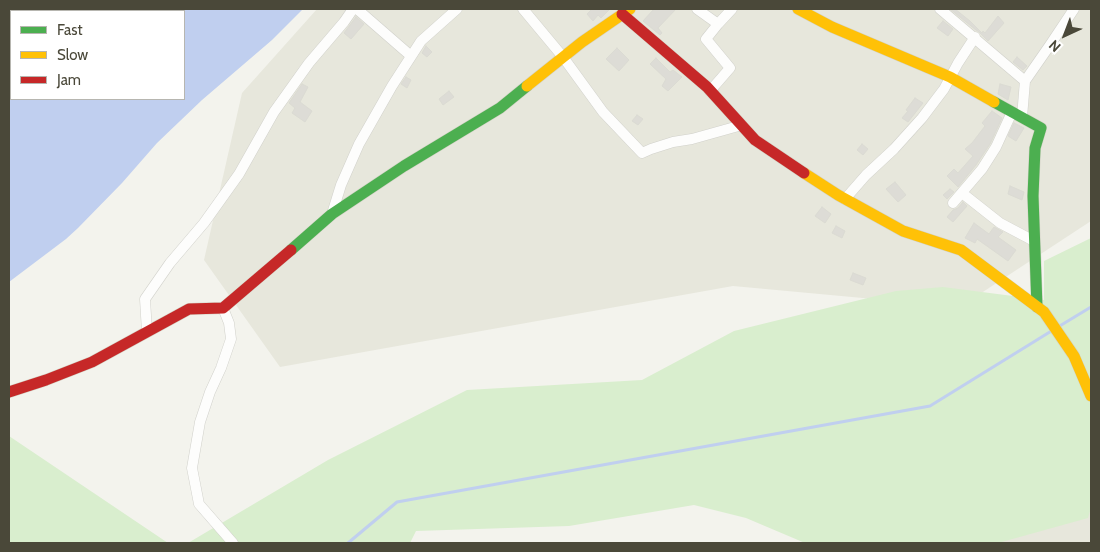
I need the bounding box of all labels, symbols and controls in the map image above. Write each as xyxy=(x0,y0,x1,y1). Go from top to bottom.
legend xyxy=(10,10,185,100)
north arrow xyxy=(1040,10,1090,60)
text: Fast xyxy=(57,21,82,39)
text: N xyxy=(1045,36,1065,56)
text: Slow xyxy=(57,46,88,64)
text: Jam xyxy=(57,71,81,89)

